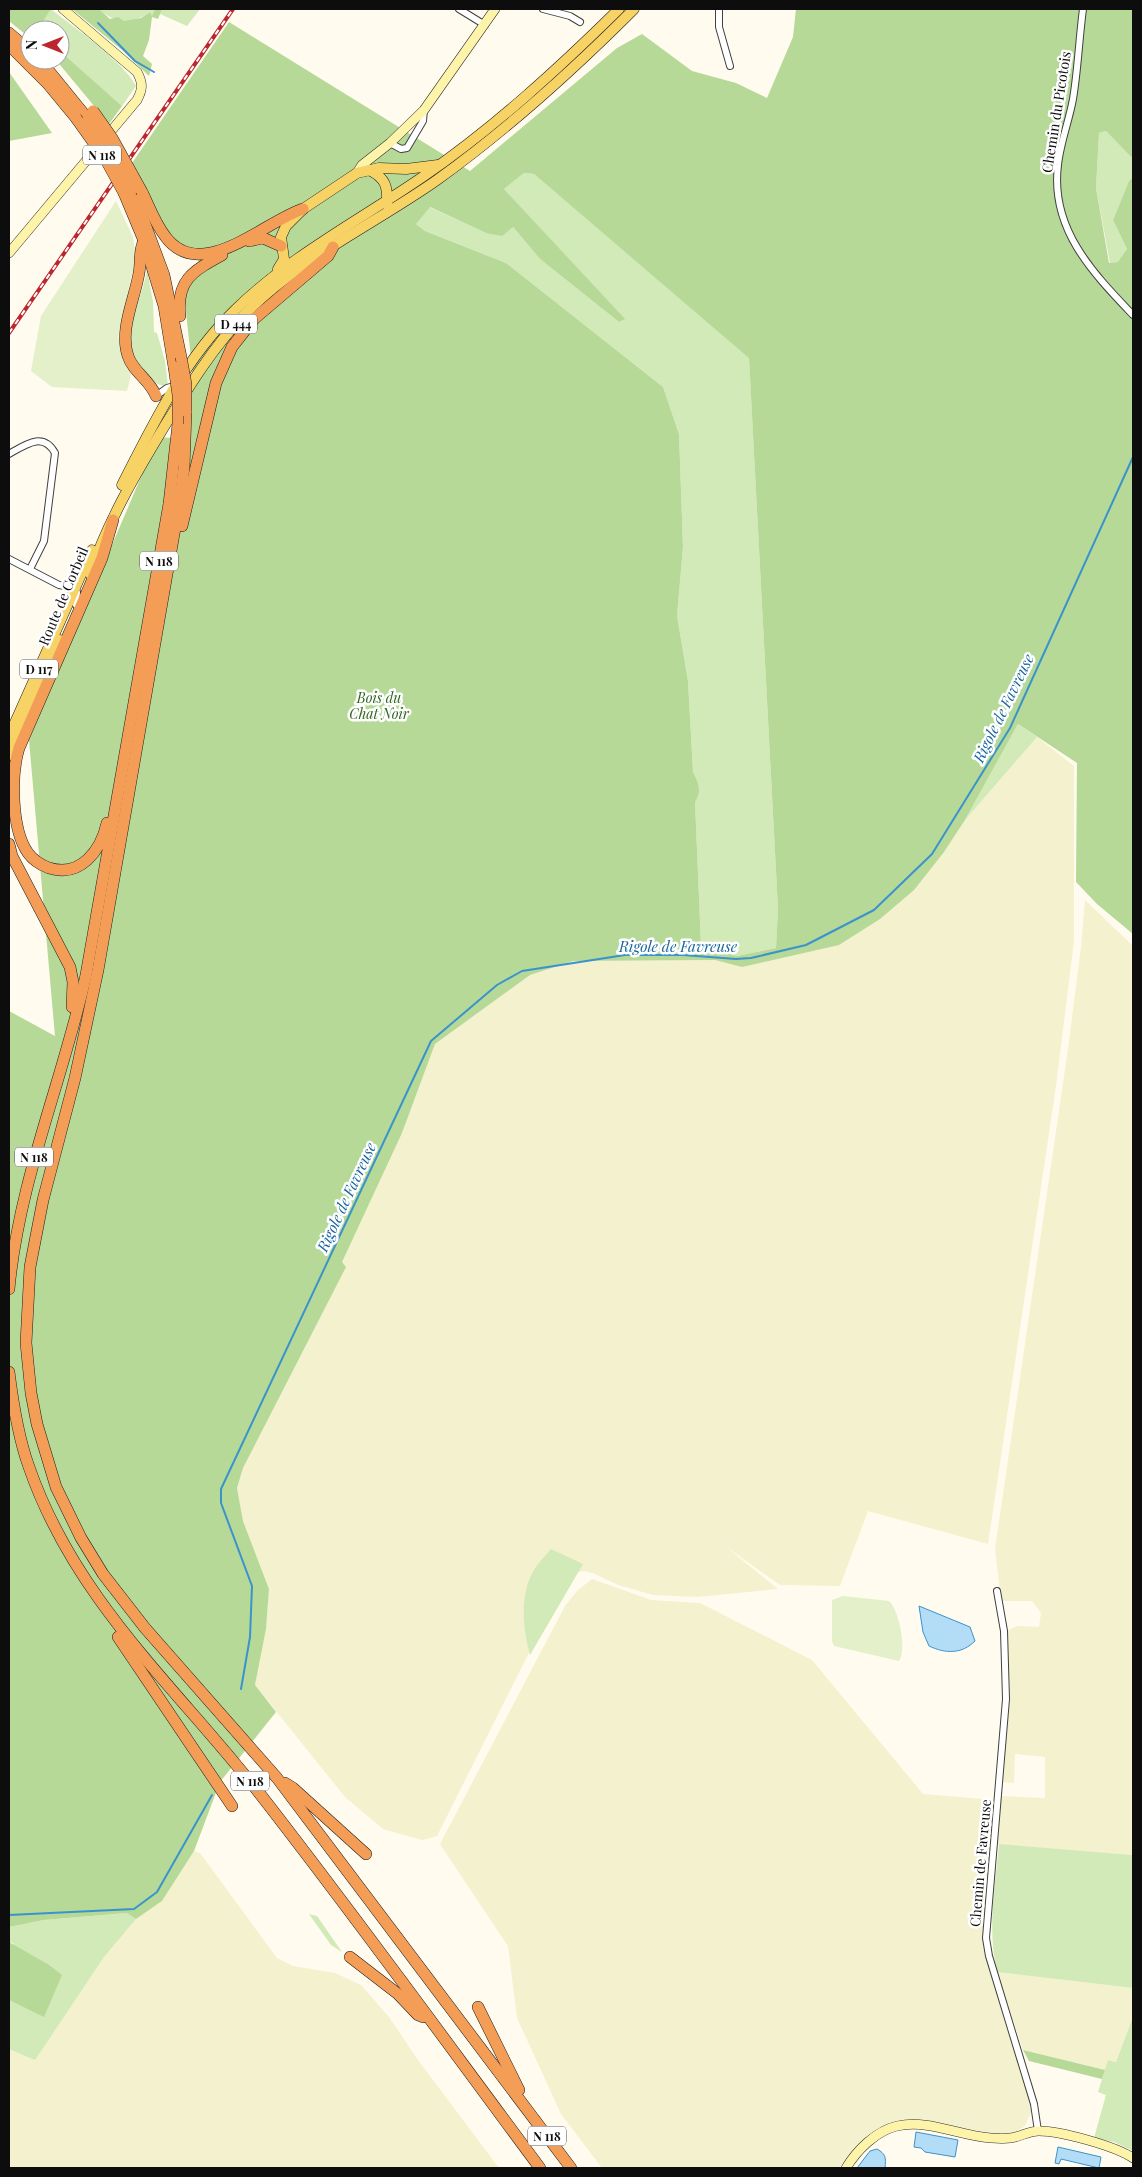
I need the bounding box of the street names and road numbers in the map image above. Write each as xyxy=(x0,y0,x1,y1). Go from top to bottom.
street label: Chemin du Picotois xyxy=(1037,50,1075,174)
road number: N 118 xyxy=(83,146,121,164)
road number: D 444 xyxy=(215,314,257,334)
street label: Route de Corbeil xyxy=(34,544,92,648)
road number: N 118 xyxy=(140,552,178,570)
road number: D 117 xyxy=(20,660,58,679)
road number: N 118 xyxy=(15,1148,53,1166)
road number: N 118 xyxy=(231,1772,269,1790)
street label: Chemin de Favreuse xyxy=(965,1798,995,1928)
road number: N 118 xyxy=(528,2126,566,2146)

